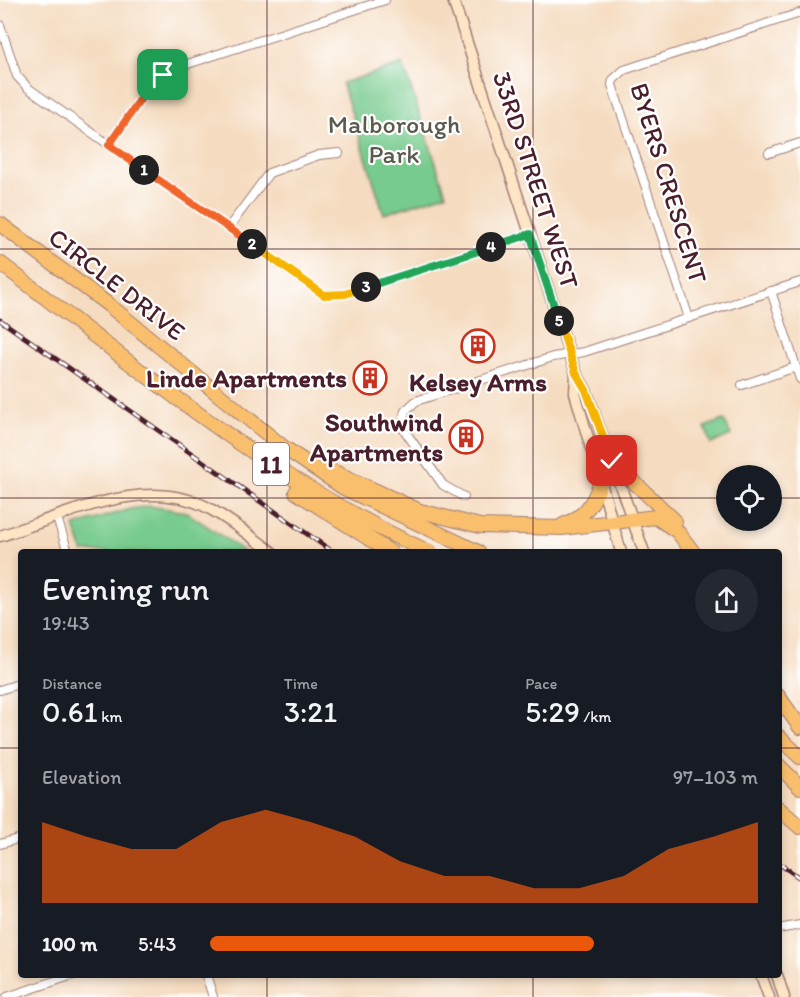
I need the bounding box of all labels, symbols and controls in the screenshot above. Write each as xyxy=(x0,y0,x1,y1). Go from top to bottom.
pin xyxy=(137,49,188,100)
icon: arrive xyxy=(146,58,179,91)
street label: 33RD STREET WEST xyxy=(486,67,586,293)
street label: BYERS CRESCENT xyxy=(623,79,715,287)
park label: Malborough Park xyxy=(328,108,460,170)
pin: 1 xyxy=(129,155,159,185)
text: 1 xyxy=(140,160,148,179)
street label: CIRCLE DRIVE xyxy=(42,221,192,347)
pin: 2 xyxy=(237,229,267,259)
pin: 4 xyxy=(476,232,506,262)
text: 2 xyxy=(248,234,256,253)
text: 4 xyxy=(486,237,496,256)
pin: 3 xyxy=(351,272,381,302)
text: 3 xyxy=(362,277,370,296)
pin: 5 xyxy=(544,306,574,336)
text: 5 xyxy=(555,311,563,330)
building icon: Kelsey Arms xyxy=(460,328,496,364)
building icon: Linde Apartments xyxy=(352,360,388,396)
place label: Linde Apartments xyxy=(146,362,347,394)
place label: Kelsey Arms xyxy=(409,366,547,398)
place label: Southwind Apartments xyxy=(309,406,444,468)
building icon: Southwind Apartments xyxy=(448,419,484,455)
pin xyxy=(586,435,637,486)
road number: 11 xyxy=(253,443,289,485)
icon: check xyxy=(595,444,628,477)
map controls xyxy=(716,465,782,531)
button: locate xyxy=(716,465,782,531)
text: Evening run xyxy=(42,569,209,608)
button: share xyxy=(695,569,758,632)
text: 19:43 xyxy=(42,611,90,635)
text: Distance xyxy=(42,674,102,693)
text: Time xyxy=(284,674,318,693)
text: Pace xyxy=(525,674,557,693)
text: 0.61 xyxy=(42,693,98,730)
text: 3:21 xyxy=(284,693,337,730)
text: 5:29 xyxy=(525,693,580,730)
text: km xyxy=(98,707,122,726)
text: /km xyxy=(580,707,611,726)
text: Elevation xyxy=(42,765,121,789)
text: 97–103 m xyxy=(673,765,758,789)
text: 100 m xyxy=(42,932,97,956)
text: 5:43 xyxy=(138,932,176,956)

